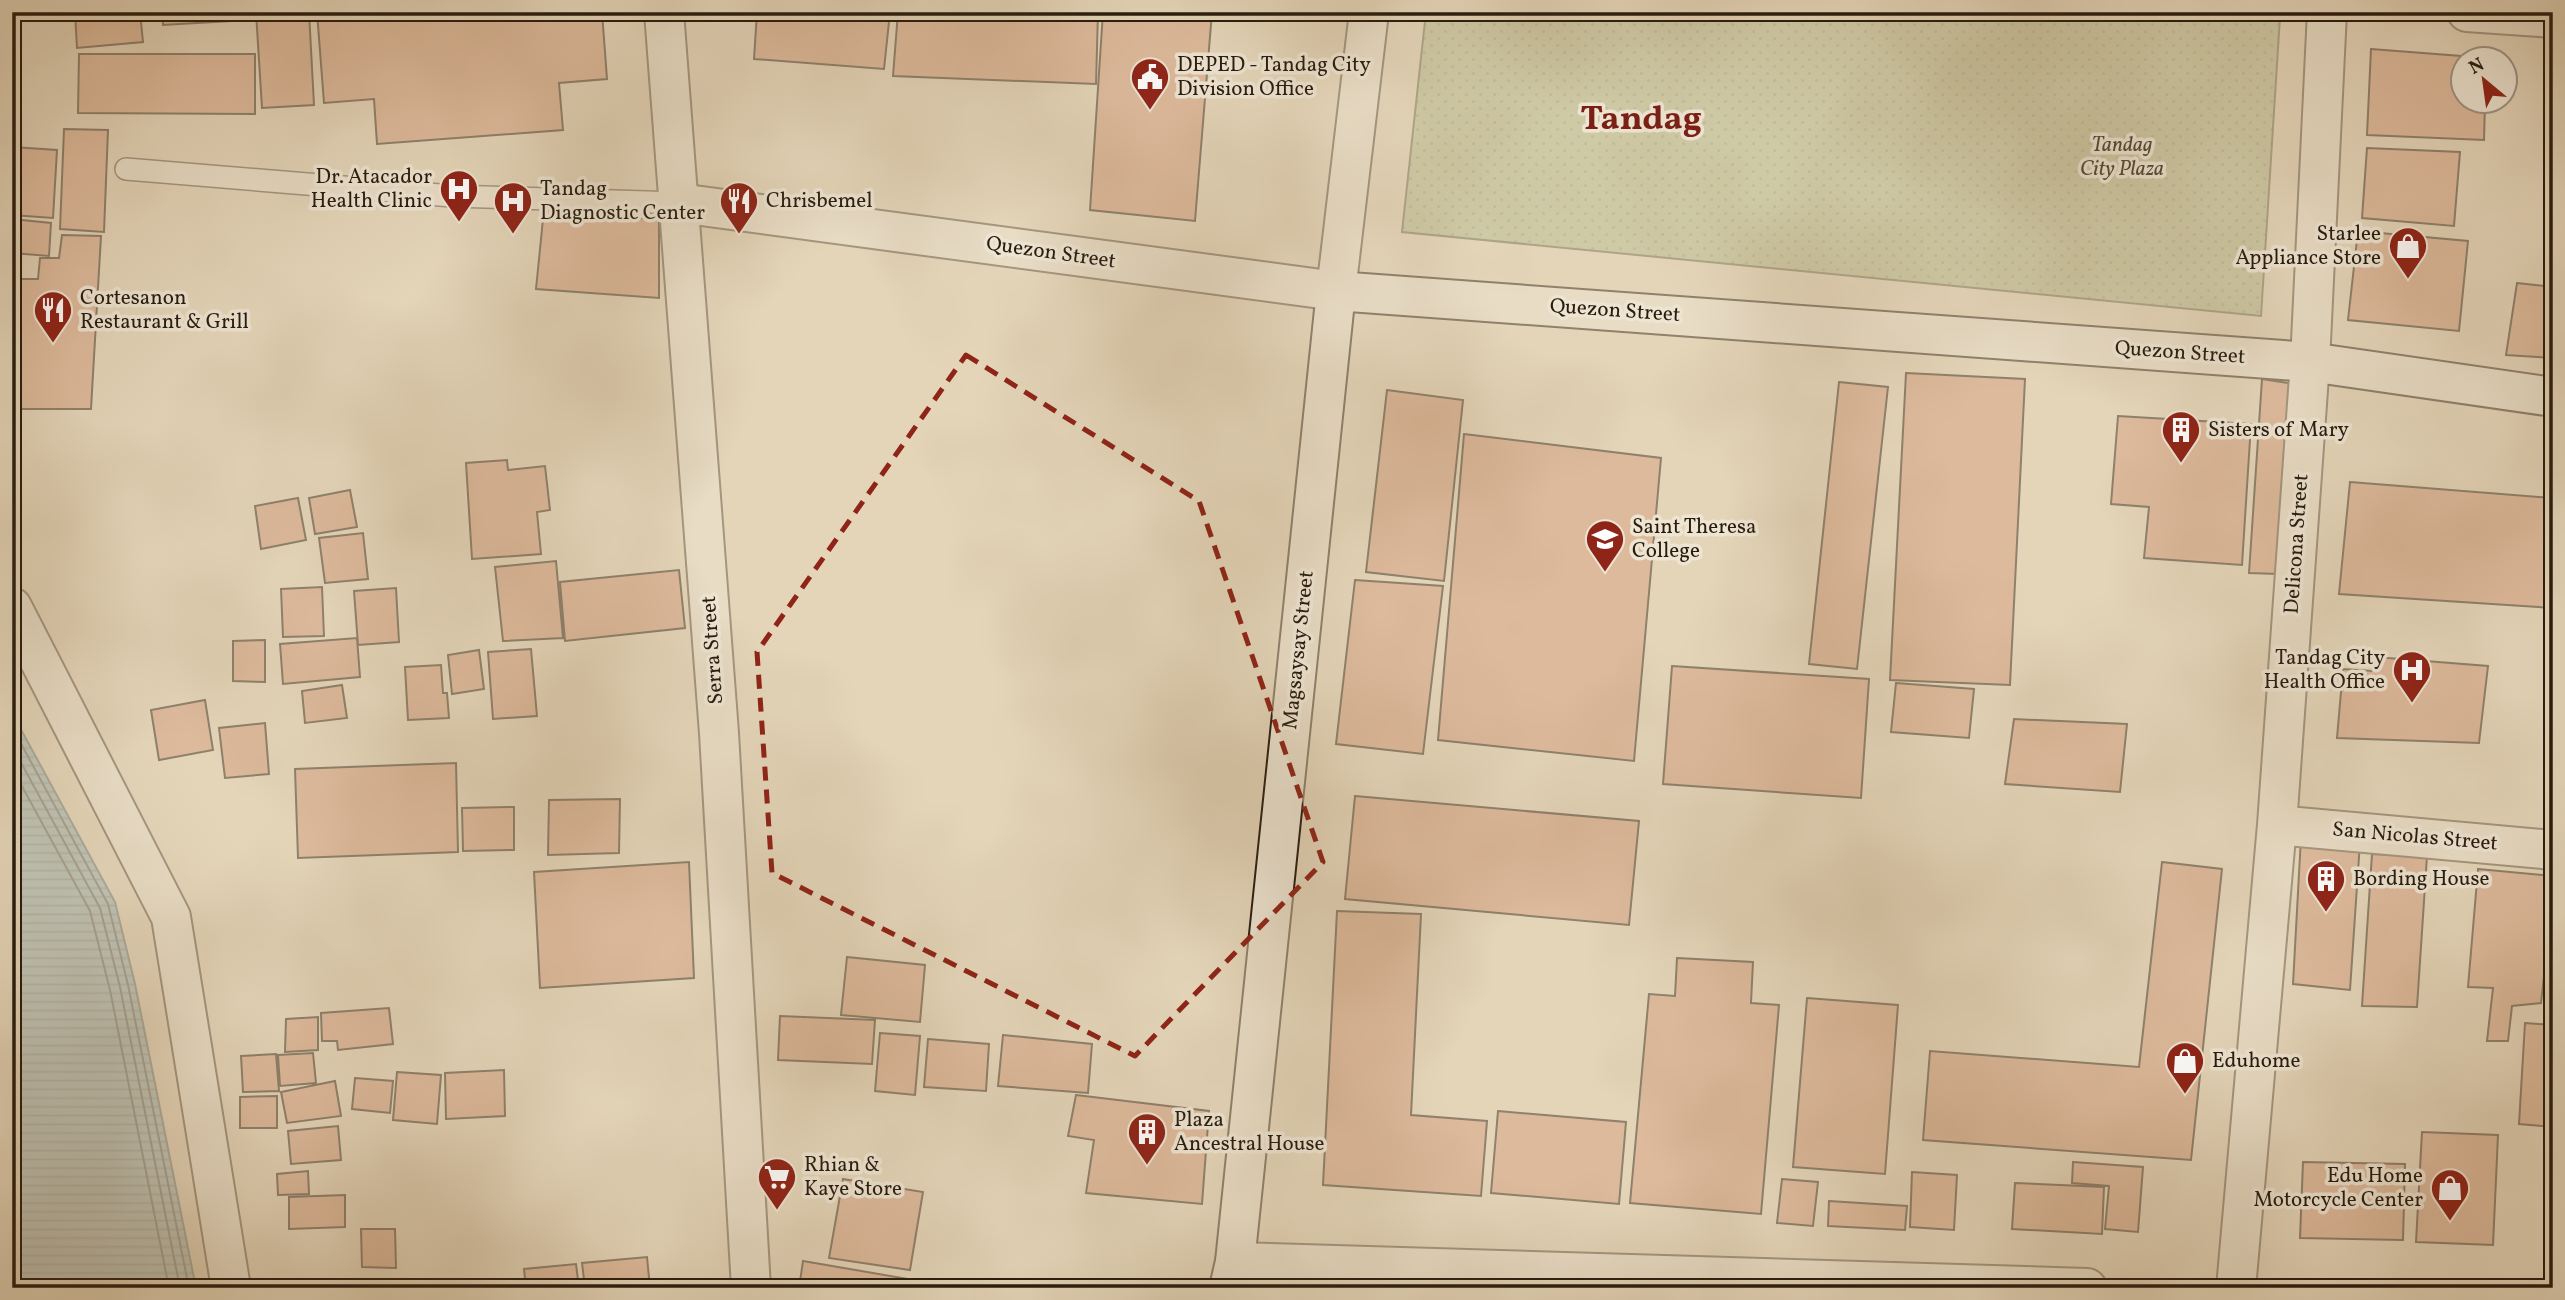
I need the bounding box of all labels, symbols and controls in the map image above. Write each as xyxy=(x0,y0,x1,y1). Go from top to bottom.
north arrow xyxy=(2450,46,2520,116)
place label: DEPED - Tandag City Division Office xyxy=(1177,51,1371,104)
text: N xyxy=(2464,52,2489,82)
public building icon: DEPED - Tandag City Division Office xyxy=(1129,56,1171,111)
district label: Tandag xyxy=(1580,96,1702,144)
park label: Tandag City Plaza xyxy=(2080,131,2164,184)
place label: Dr. Atacador Health Clinic xyxy=(311,163,432,216)
hospital icon: Dr. Atacador Health Clinic xyxy=(438,168,480,223)
place label: Tandag Diagnostic Center xyxy=(540,175,705,228)
hospital icon: Tandag Diagnostic Center xyxy=(492,180,534,235)
restaurant icon: Chrisbemel xyxy=(718,180,760,235)
place label: Chrisbemel xyxy=(766,187,873,216)
place label: Starlee Appliance Store xyxy=(2235,220,2381,273)
shop icon: Starlee Appliance Store xyxy=(2387,225,2429,280)
street label: Quezon Street xyxy=(984,230,1118,276)
place label: Cortesanon Restaurant & Grill xyxy=(80,284,249,337)
restaurant icon: Cortesanon Restaurant & Grill xyxy=(32,289,74,344)
street label: Quezon Street xyxy=(1549,292,1681,330)
street label: Quezon Street xyxy=(2114,334,2246,372)
building icon: Sisters of Mary xyxy=(2160,409,2202,464)
place label: Sisters of Mary xyxy=(2208,416,2349,445)
street label: Delicona Street xyxy=(2278,473,2316,615)
place label: Saint Theresa College xyxy=(1632,513,1756,566)
school or university icon: Saint Theresa College xyxy=(1584,518,1626,573)
street label: Magsaysay Street xyxy=(1276,569,1322,731)
street label: Serra Street xyxy=(695,595,731,705)
place label: Tandag City Health Office xyxy=(2264,644,2386,697)
hospital icon: Tandag City Health Office xyxy=(2391,649,2433,704)
street label: San Nicolas Street xyxy=(2331,815,2499,859)
building icon: Bording House xyxy=(2305,858,2347,913)
place label: Bording House xyxy=(2353,865,2490,894)
shop icon: Eduhome xyxy=(2164,1040,2206,1095)
place label: Eduhome xyxy=(2212,1047,2301,1076)
place label: Plaza Ancestral House xyxy=(1174,1106,1325,1159)
building icon: Plaza Ancestral House xyxy=(1126,1111,1168,1166)
place label: Rhian & Kaye Store xyxy=(804,1151,902,1204)
supermarket icon: Rhian & Kaye Store xyxy=(756,1156,798,1211)
place label: Edu Home Motorcycle Center xyxy=(2254,1162,2423,1215)
shop icon: Edu Home Motorcycle Center xyxy=(2429,1167,2471,1222)

